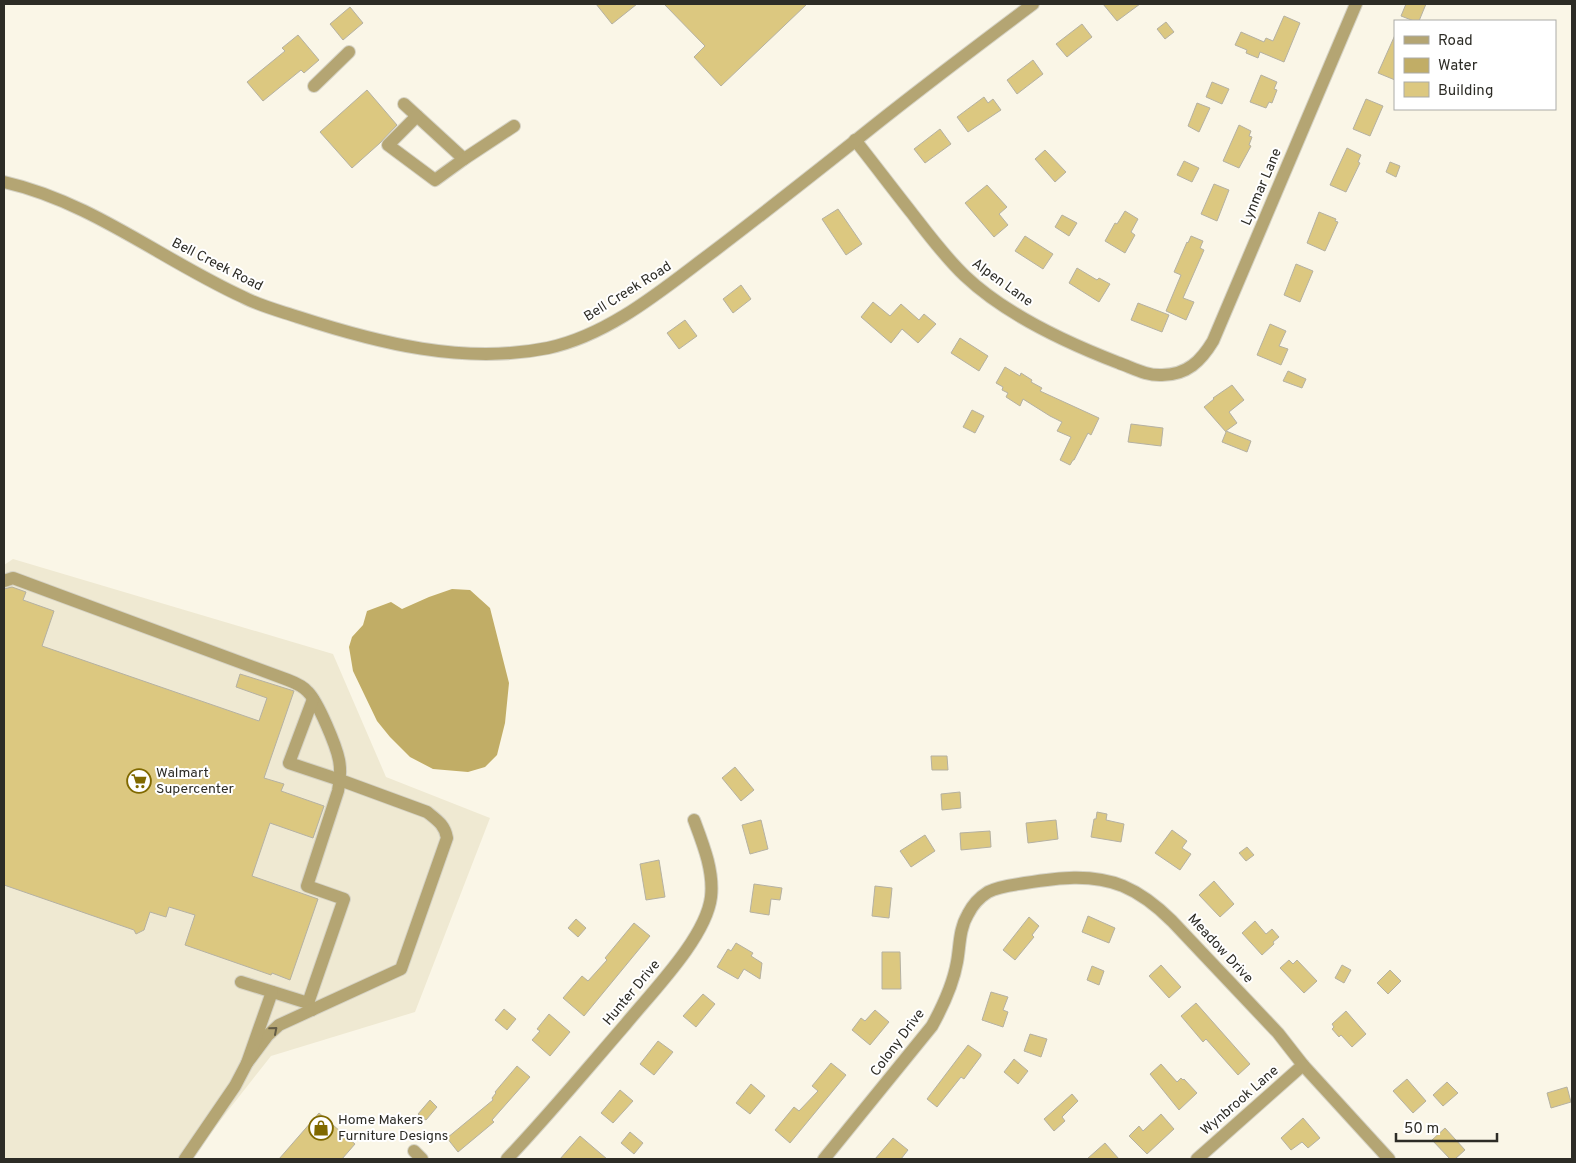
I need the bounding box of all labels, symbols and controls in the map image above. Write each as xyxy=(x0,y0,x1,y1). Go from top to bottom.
legend xyxy=(1394,20,1556,110)
text: Road xyxy=(1438,32,1473,51)
text: Water xyxy=(1438,57,1478,76)
text: Building xyxy=(1438,82,1493,101)
street label: Lynmar Lane xyxy=(1238,146,1286,228)
street label: Bell Creek Road xyxy=(169,235,265,295)
street label: Alpen Lane xyxy=(968,255,1036,311)
street label: Bell Creek Road xyxy=(581,258,675,326)
place label: Walmart Supercenter xyxy=(156,765,235,798)
supermarket icon: Walmart Supercenter xyxy=(126,768,152,794)
street label: Meadow Drive xyxy=(1184,911,1256,987)
street label: Hunter Drive xyxy=(600,957,664,1029)
street label: Colony Drive xyxy=(867,1006,929,1080)
one-way arrow xyxy=(269,1027,278,1036)
street label: Wynbrook Lane xyxy=(1198,1063,1282,1139)
scale bar xyxy=(1396,1110,1497,1142)
place label: Home Makers Furniture Designs xyxy=(338,1112,448,1145)
shop icon: Home Makers Furniture Designs xyxy=(308,1115,334,1141)
text: 50 m xyxy=(1404,1120,1439,1139)

